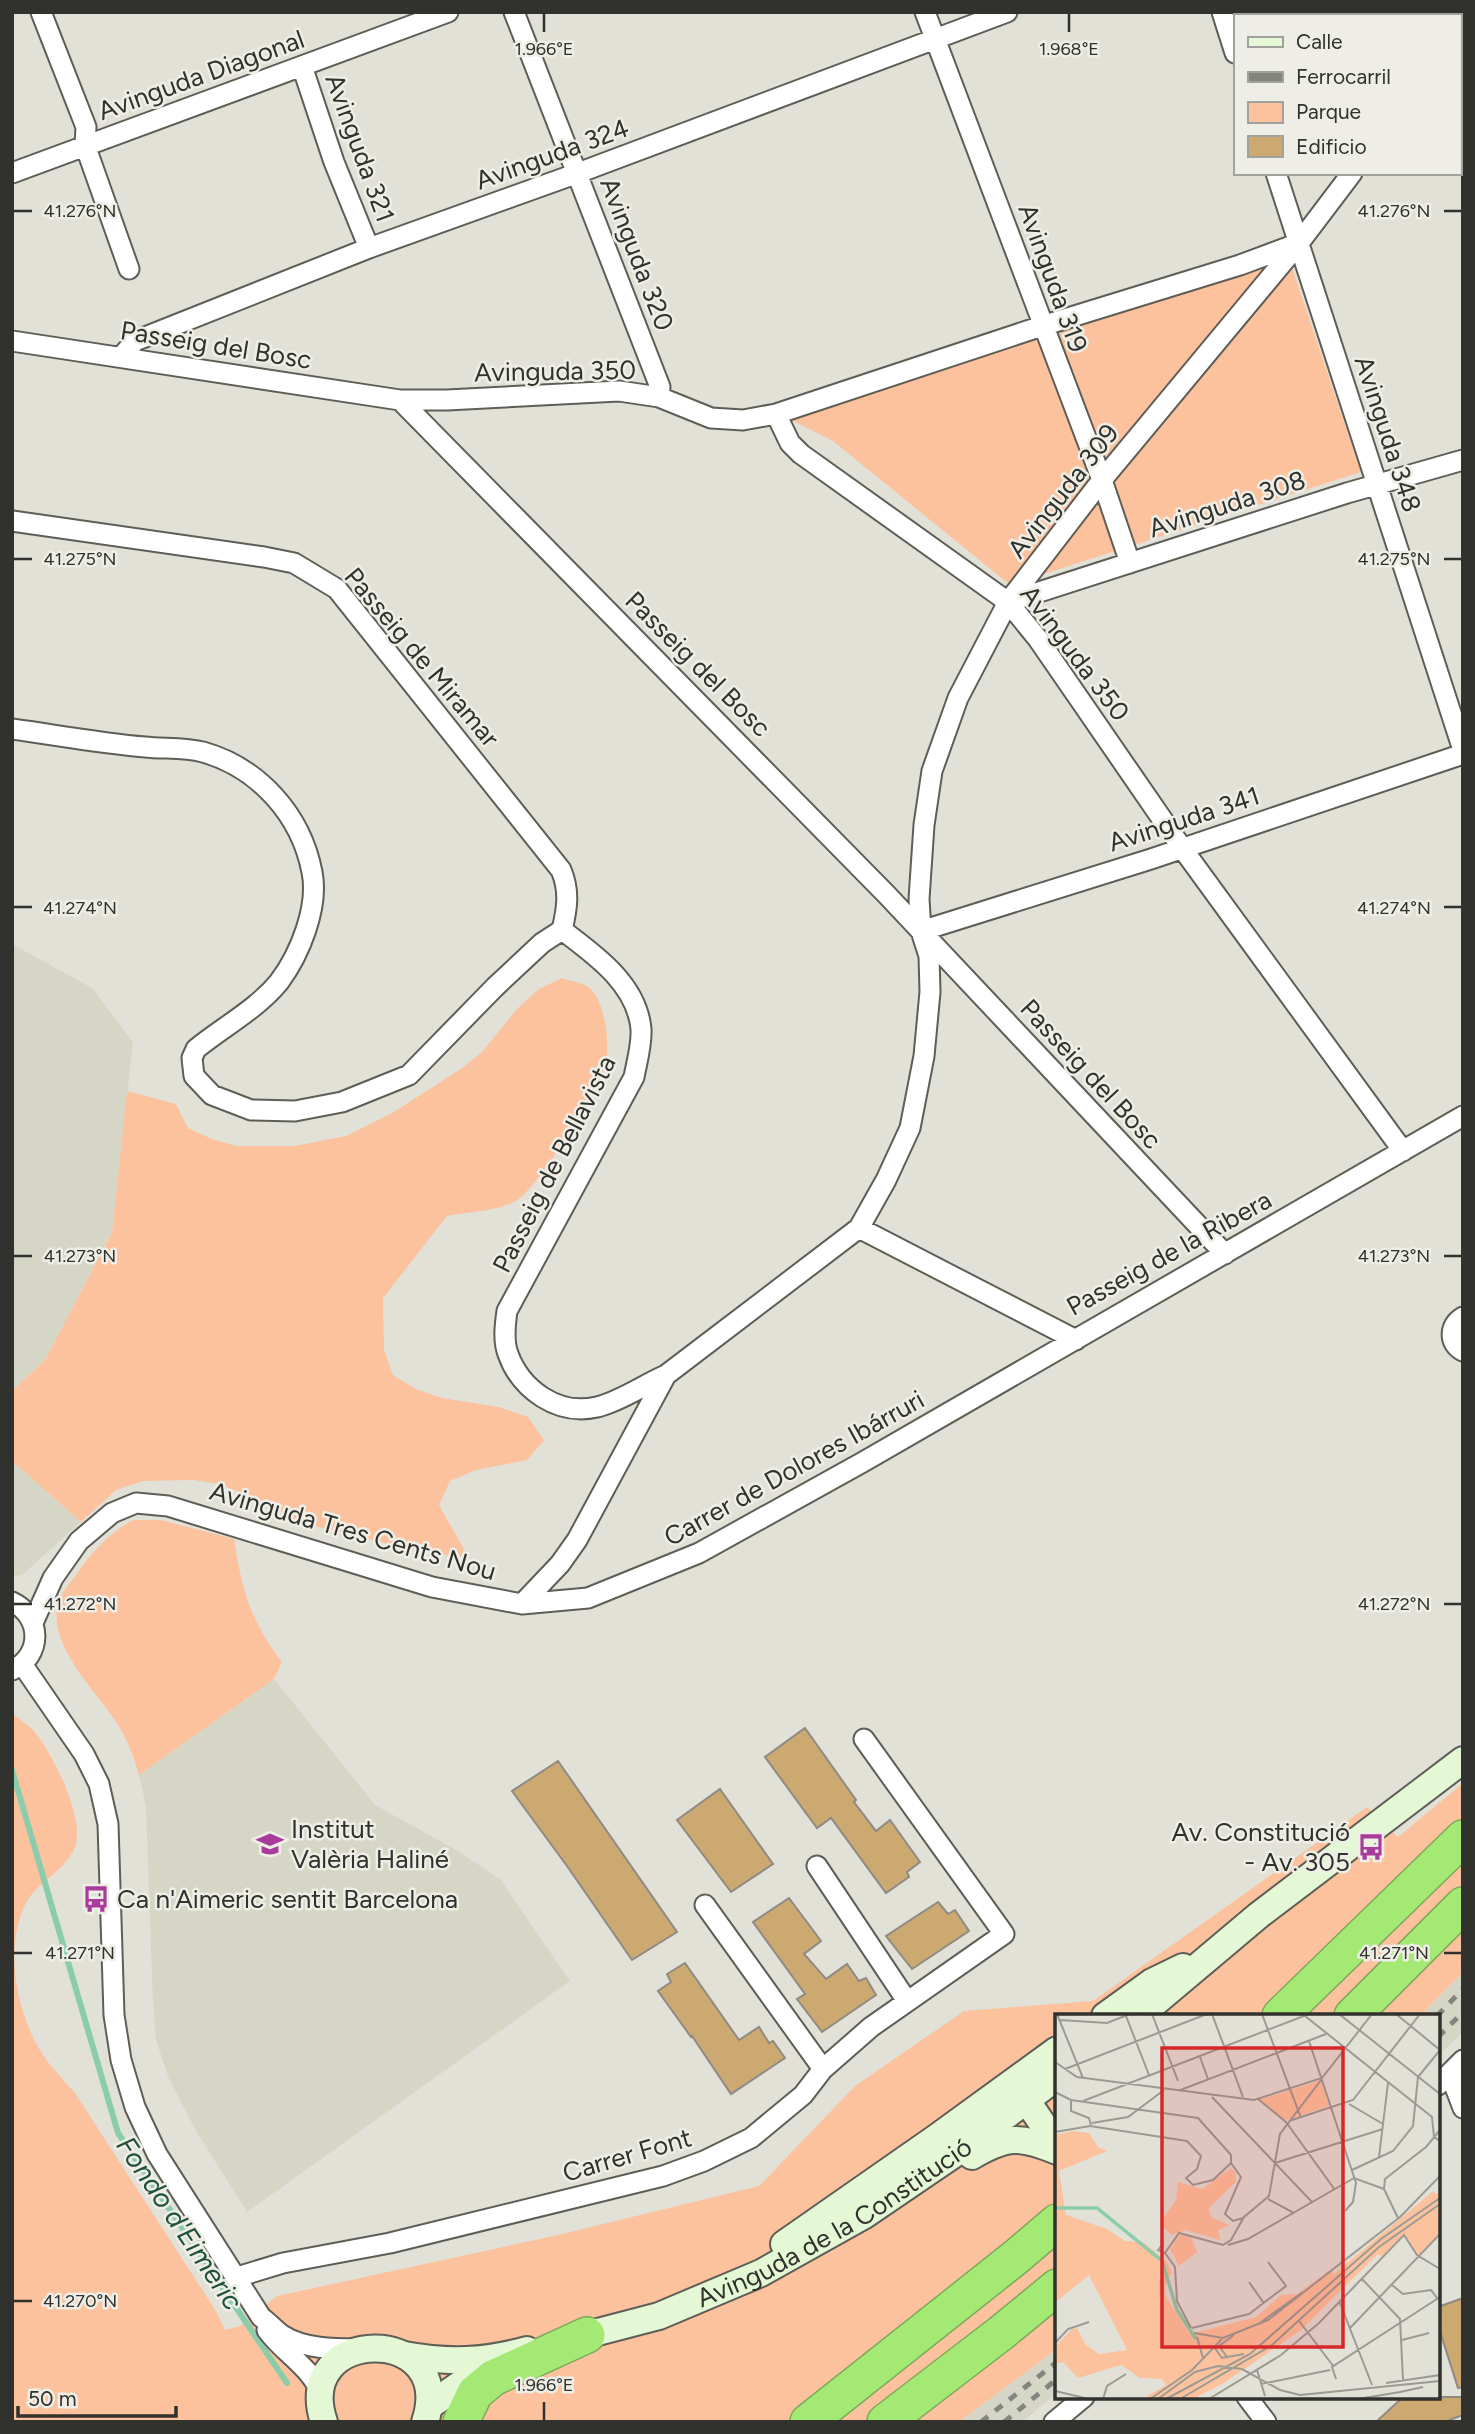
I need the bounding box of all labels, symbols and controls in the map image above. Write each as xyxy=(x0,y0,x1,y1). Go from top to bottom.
legend xyxy=(1234,14,1461,175)
street label: Avinguda Diagonal xyxy=(94,23,308,127)
text: Calle xyxy=(1296,29,1343,54)
text: 1.966°E xyxy=(514,38,574,60)
text: 1.968°E xyxy=(1039,38,1099,60)
text: Ferrocarril xyxy=(1296,64,1391,89)
street label: Avinguda 321 xyxy=(318,69,402,227)
text: Parque xyxy=(1296,99,1361,124)
street label: Avinguda 324 xyxy=(471,111,633,197)
text: Edificio xyxy=(1296,134,1367,159)
street label: Avinguda 320 xyxy=(593,173,681,335)
street label: Avinguda 319 xyxy=(1011,199,1095,357)
text: 41.276°N xyxy=(44,200,116,222)
text: 41.276°N xyxy=(1358,200,1430,222)
street label: Passeig del Bosc xyxy=(118,314,314,376)
street label: Avinguda 348 xyxy=(1348,352,1428,516)
street label: Avinguda 350 xyxy=(474,354,636,388)
street label: Avinguda 309 xyxy=(1001,417,1125,565)
street label: Avinguda 308 xyxy=(1145,464,1309,544)
text: 41.275°N xyxy=(43,548,117,570)
text: 41.275°N xyxy=(1357,548,1431,570)
street label: Passeig de Miramar xyxy=(338,561,506,753)
street label: Avinguda 350 xyxy=(1014,579,1136,727)
street label: Passeig del Bosc xyxy=(618,584,778,744)
street label: Avinguda 341 xyxy=(1104,780,1264,858)
text: 41.274°N xyxy=(43,897,117,919)
text: 41.274°N xyxy=(1357,897,1431,919)
street label: Passeig del Bosc xyxy=(1014,993,1168,1155)
street label: Passeig de Bellavista xyxy=(485,1050,623,1278)
street label: Passeig de la Ribera xyxy=(1061,1183,1277,1323)
text: 41.273°N xyxy=(44,1245,116,1267)
text: 41.273°N xyxy=(1358,1245,1430,1267)
street label: Carrer de Dolores Ibárruri xyxy=(658,1383,930,1553)
street label: Avinguda Tres Cents Nou xyxy=(206,1475,500,1587)
text: 41.272°N xyxy=(44,1593,116,1615)
text: 41.272°N xyxy=(1358,1593,1430,1615)
place label: Institut Valèria Haliné xyxy=(291,1813,449,1875)
place label: Av. Constitució - Av. 305 xyxy=(1172,1816,1350,1878)
school or university icon: Institut Valèria Haliné xyxy=(255,1829,285,1859)
bus stop icon: Av. Constitució - Av. 305 xyxy=(1356,1832,1386,1862)
place label: Ca n'Aimeric sentit Barcelona xyxy=(117,1883,458,1915)
bus stop icon: Ca n'Aimeric sentit Barcelona xyxy=(81,1884,111,1914)
text: 41.271°N xyxy=(45,1942,115,1964)
text: 41.271°N xyxy=(1359,1942,1429,1964)
inset map xyxy=(1055,2014,1440,2399)
street label: Carrer Font xyxy=(559,2121,695,2189)
water label: Fondo d'Eimeric xyxy=(109,2130,251,2316)
street label: Avinguda de la Constitució xyxy=(692,2131,978,2314)
text: 41.270°N xyxy=(43,2290,117,2312)
scale bar xyxy=(18,2374,175,2418)
text: 1.966°E xyxy=(514,2374,574,2396)
text: 50 m xyxy=(28,2386,77,2411)

